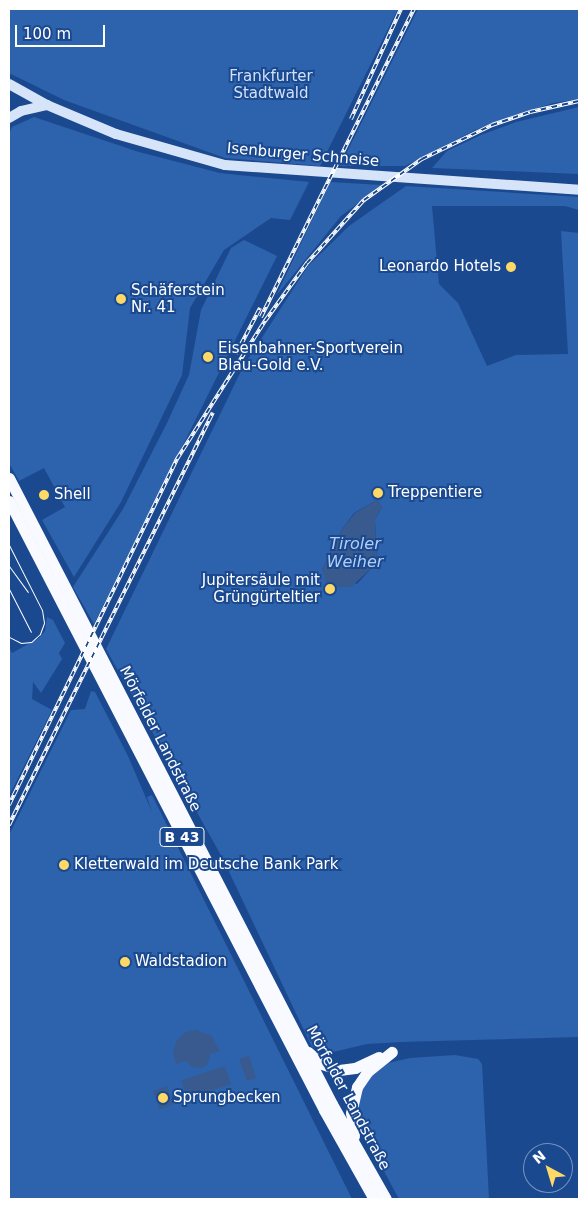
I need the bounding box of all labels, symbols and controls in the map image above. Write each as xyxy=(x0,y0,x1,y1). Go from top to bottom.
scale bar xyxy=(18,15,108,47)
text: 100 m xyxy=(23,25,71,43)
park label: Frankfurter Stadtwald xyxy=(229,67,313,102)
street label: Isenburger Schneise xyxy=(226,139,380,171)
place label: Leonardo Hotels xyxy=(379,258,501,276)
marker: Leonardo Hotels xyxy=(505,261,517,273)
place label: Schäferstein Nr. 41 xyxy=(131,281,225,316)
marker: Schäferstein Nr. 41 xyxy=(115,293,127,305)
place label: Eisenbahner-Sportverein Blau-Gold e.V. xyxy=(218,339,403,374)
marker: Eisenbahner-Sportverein Blau-Gold e.V. xyxy=(202,351,214,363)
place label: Treppentiere xyxy=(388,484,482,502)
place label: Shell xyxy=(54,486,91,504)
marker: Treppentiere xyxy=(372,487,384,499)
marker: Shell xyxy=(38,489,50,501)
water label: Tiroler Weiher xyxy=(327,534,383,572)
place label: Jupitersäule mit Grüngürteltier xyxy=(202,571,320,606)
marker: Jupitersäule mit Grüngürteltier xyxy=(324,583,336,595)
street label: Mörfelder Landstraße xyxy=(115,663,205,815)
road number: B 43 xyxy=(158,826,206,849)
place label: Kletterwald im Deutsche Bank Park xyxy=(74,856,338,874)
marker: Kletterwald im Deutsche Bank Park xyxy=(58,859,70,871)
place label: Waldstadion xyxy=(135,953,227,971)
marker: Waldstadion xyxy=(119,956,131,968)
street label: Mörfelder Landstraße xyxy=(302,1023,394,1173)
place label: Sprungbecken xyxy=(173,1089,281,1107)
marker: Sprungbecken xyxy=(157,1092,169,1104)
north arrow xyxy=(523,1143,573,1193)
text: N xyxy=(530,1147,549,1167)

